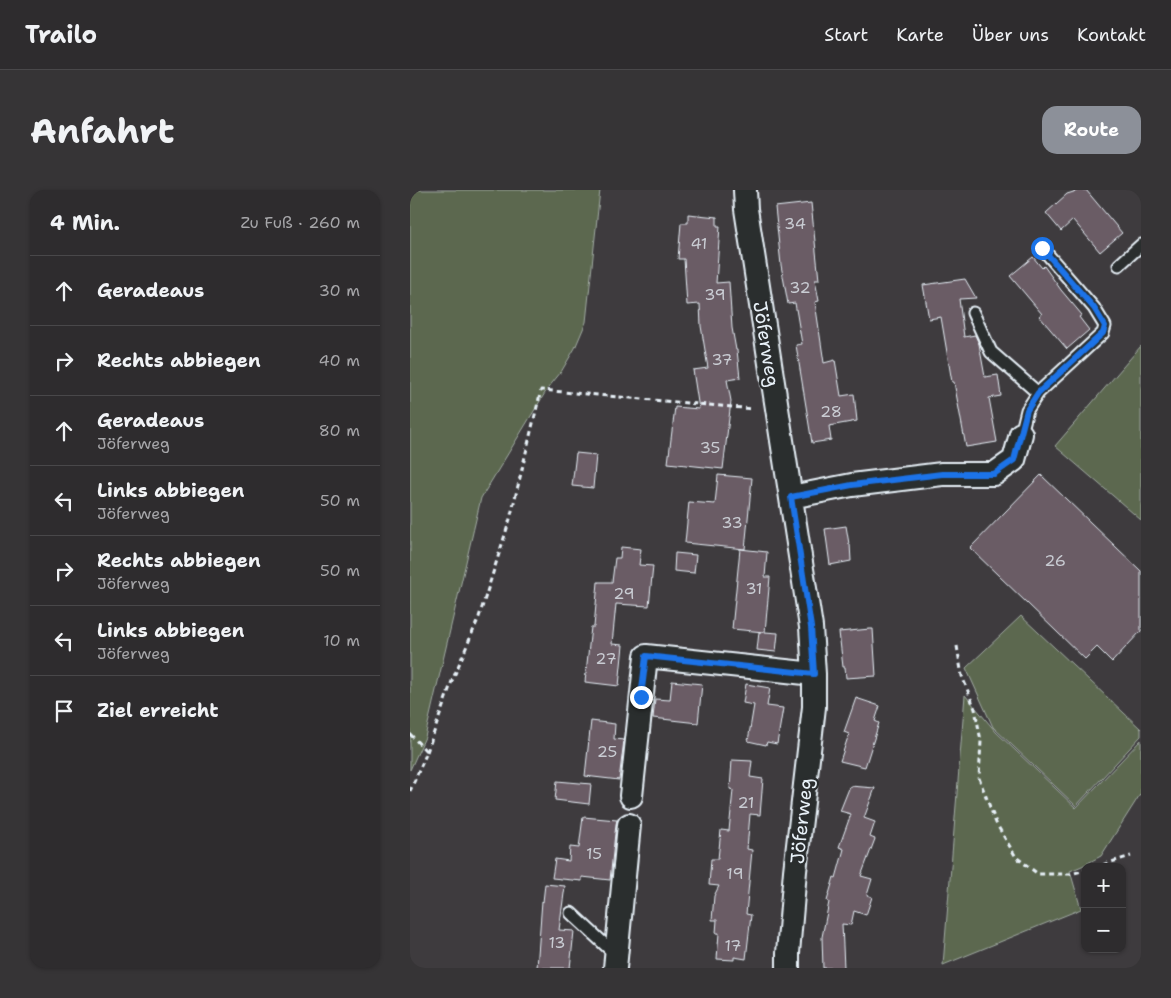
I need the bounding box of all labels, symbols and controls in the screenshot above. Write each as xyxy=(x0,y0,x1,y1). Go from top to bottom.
text: Trailo xyxy=(25,19,97,51)
text: Start xyxy=(824,23,868,47)
text: Karte xyxy=(896,23,944,47)
text: Über uns xyxy=(972,23,1049,47)
text: Kontakt xyxy=(1077,23,1146,47)
button: Route xyxy=(1042,106,1141,154)
text: Anfahrt xyxy=(30,107,174,154)
text: 4 Min. xyxy=(50,209,120,237)
text: Zu Fuß · 260 m xyxy=(241,212,360,233)
house number: 34 xyxy=(784,213,806,234)
house number: 41 xyxy=(690,233,708,254)
route start xyxy=(1031,237,1054,260)
icon: ahead xyxy=(50,277,78,305)
house number: 32 xyxy=(789,277,811,298)
text: Geradeaus xyxy=(97,278,204,303)
text: 30 m xyxy=(319,280,360,301)
house number: 39 xyxy=(704,284,726,305)
street label: Jöferweg xyxy=(747,299,786,389)
icon: right xyxy=(50,347,78,375)
text: Rechts abbiegen xyxy=(97,348,261,373)
house number: 37 xyxy=(711,349,733,370)
text: 40 m xyxy=(318,350,360,371)
house number: 28 xyxy=(820,401,842,422)
text: Geradeaus xyxy=(97,408,204,433)
icon: ahead xyxy=(50,417,78,445)
text: 80 m xyxy=(319,420,360,441)
text: Jöferweg xyxy=(97,433,170,454)
house number: 35 xyxy=(700,437,720,458)
text: Links abbiegen xyxy=(97,478,244,503)
icon: left xyxy=(50,487,78,515)
text: 50 m xyxy=(320,490,360,511)
text: Jöferweg xyxy=(97,503,170,524)
house number: 33 xyxy=(721,512,743,533)
text: Rechts abbiegen xyxy=(97,548,261,573)
house number: 26 xyxy=(1044,550,1066,571)
icon: right xyxy=(50,557,78,585)
text: 50 m xyxy=(320,560,360,581)
text: Jöferweg xyxy=(97,573,170,594)
house number: 31 xyxy=(745,578,763,599)
house number: 29 xyxy=(613,583,635,604)
text: Links abbiegen xyxy=(97,618,244,643)
icon: left xyxy=(50,627,78,655)
text: 10 m xyxy=(323,630,360,651)
text: Jöferweg xyxy=(97,643,170,664)
house number: 27 xyxy=(595,648,617,669)
route end xyxy=(630,686,653,709)
icon: arrive xyxy=(50,697,78,725)
text: Ziel erreicht xyxy=(97,698,218,723)
house number: 25 xyxy=(597,741,617,762)
street label: Jöferweg xyxy=(785,777,818,865)
house number: 21 xyxy=(737,792,755,813)
house number: 15 xyxy=(586,843,602,864)
house number: 19 xyxy=(726,863,744,884)
map controls xyxy=(1081,863,1126,953)
button: + xyxy=(1081,863,1126,908)
button: − xyxy=(1081,908,1126,953)
house number: 13 xyxy=(548,932,566,953)
house number: 17 xyxy=(724,935,742,956)

